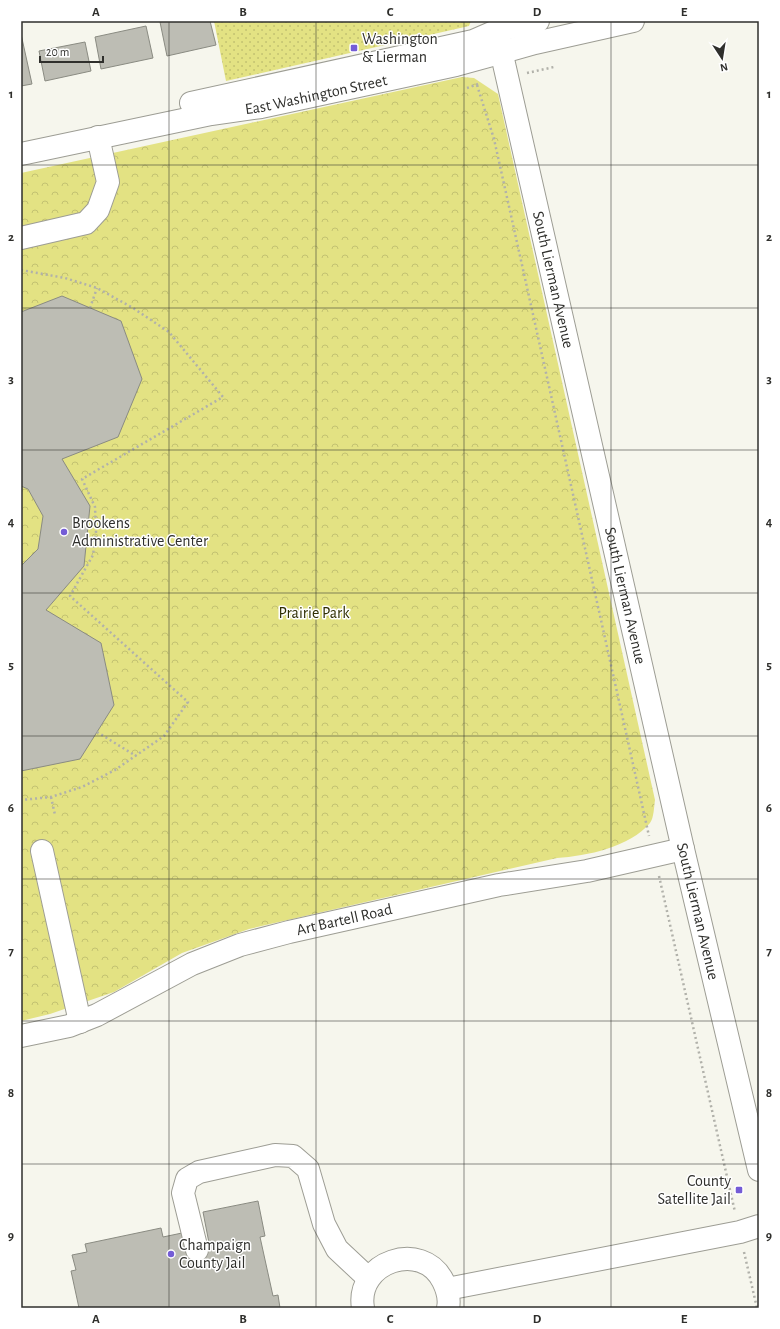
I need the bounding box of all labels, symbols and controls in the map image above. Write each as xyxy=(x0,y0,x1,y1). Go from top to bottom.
text: A xyxy=(92,6,100,19)
text: B xyxy=(239,6,247,19)
text: C xyxy=(387,6,394,19)
text: D xyxy=(533,6,542,19)
text: E xyxy=(681,6,688,19)
place label: Washington & Lierman xyxy=(362,31,438,65)
scale bar xyxy=(40,38,103,64)
north arrow xyxy=(702,38,742,78)
marker: Washington & Lierman xyxy=(349,43,359,53)
text: 20 m xyxy=(46,46,69,58)
text: N xyxy=(719,61,729,73)
street label: East Washington Street xyxy=(244,72,389,117)
text: 1 xyxy=(9,88,13,101)
text: 1 xyxy=(767,88,771,101)
street label: South Lierman Avenue xyxy=(530,210,577,350)
text: 2 xyxy=(8,231,14,244)
text: 2 xyxy=(766,231,772,244)
text: 3 xyxy=(8,373,14,386)
text: 3 xyxy=(766,373,772,386)
place label: Brookens Administrative Center xyxy=(72,515,209,549)
text: 4 xyxy=(8,516,15,529)
text: 4 xyxy=(766,516,773,529)
street label: South Lierman Avenue xyxy=(602,525,649,666)
marker: Brookens Administrative Center xyxy=(59,527,69,537)
park label: Prairie Park xyxy=(278,605,350,621)
text: 5 xyxy=(8,659,14,672)
text: 5 xyxy=(766,659,772,672)
text: 6 xyxy=(8,802,14,815)
text: 6 xyxy=(766,802,772,815)
street label: South Lierman Avenue xyxy=(674,841,722,981)
street label: Art Bartell Road xyxy=(295,901,394,938)
text: 7 xyxy=(8,945,14,958)
text: 7 xyxy=(766,945,772,958)
text: 8 xyxy=(8,1087,14,1100)
text: 8 xyxy=(766,1087,772,1100)
place label: County Satellite Jail xyxy=(658,1173,731,1207)
marker: County Satellite Jail xyxy=(734,1185,744,1195)
text: 9 xyxy=(8,1230,14,1243)
text: 9 xyxy=(766,1230,772,1243)
place label: Champaign County Jail xyxy=(179,1237,251,1272)
marker: Champaign County Jail xyxy=(166,1249,176,1259)
text: A xyxy=(92,1313,100,1326)
text: B xyxy=(239,1313,247,1326)
text: C xyxy=(387,1313,394,1326)
text: D xyxy=(533,1313,542,1326)
text: E xyxy=(681,1313,688,1326)

